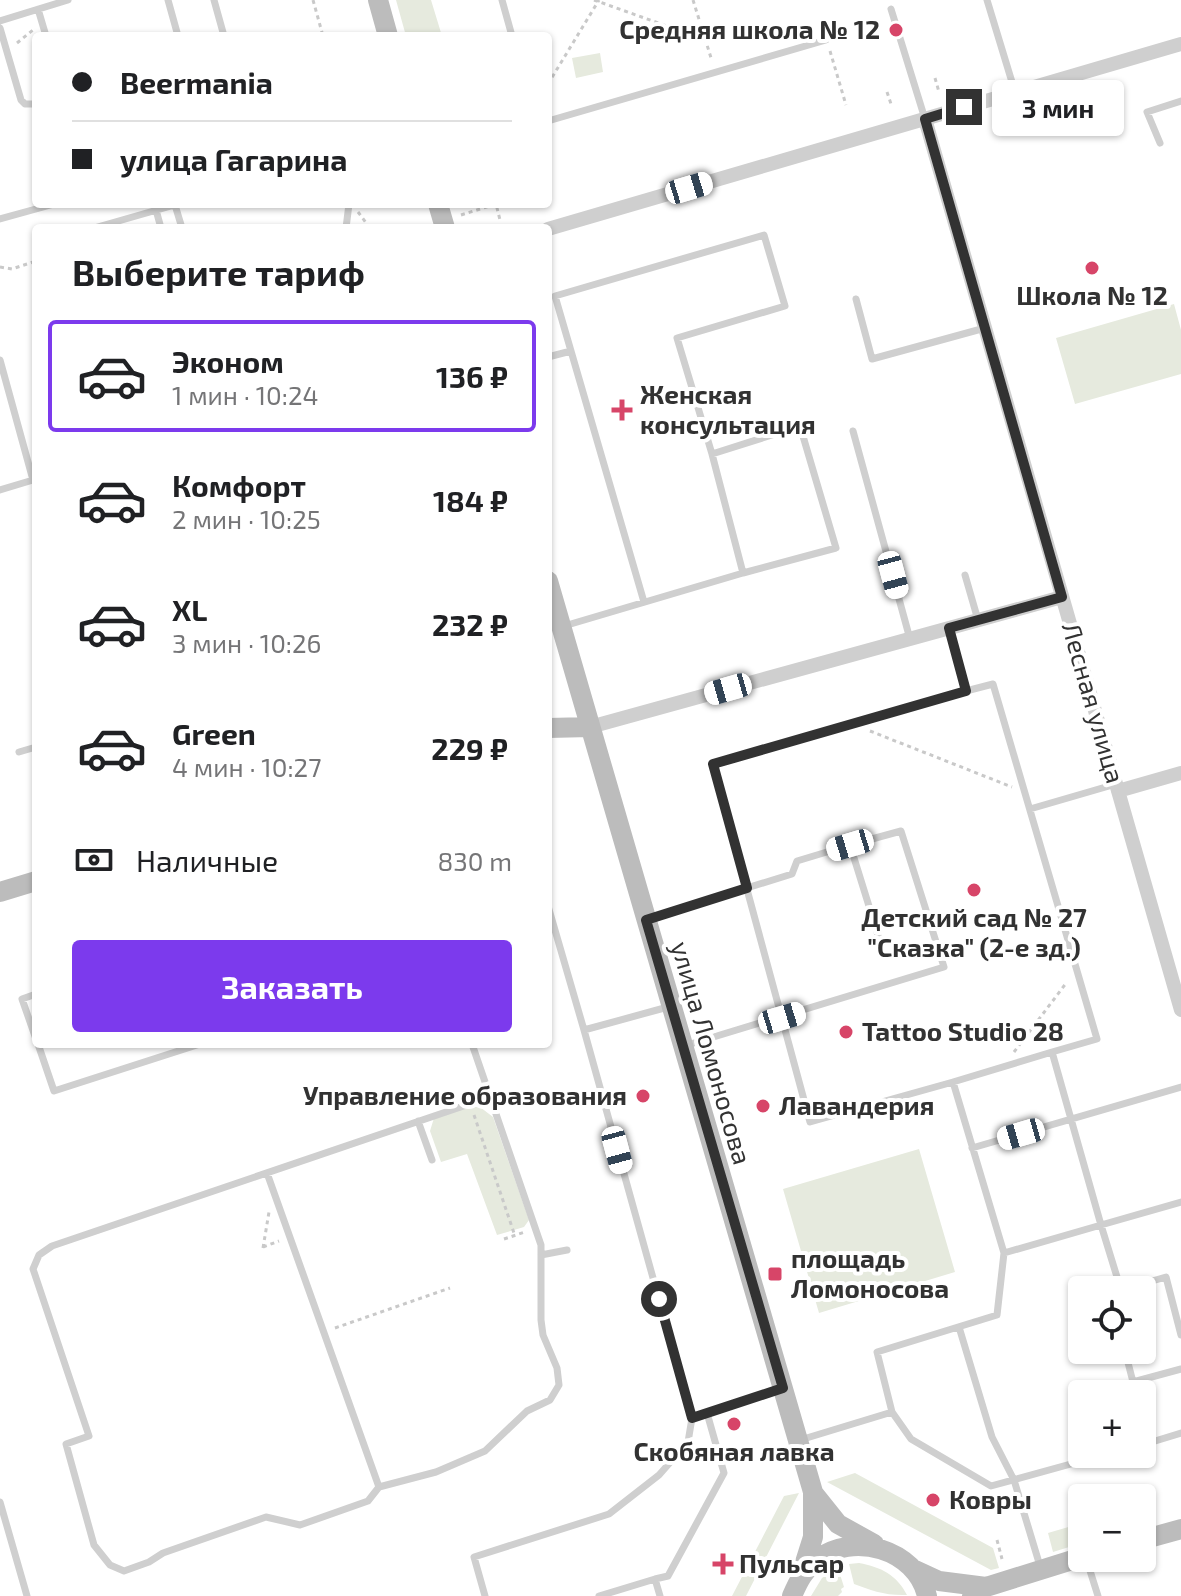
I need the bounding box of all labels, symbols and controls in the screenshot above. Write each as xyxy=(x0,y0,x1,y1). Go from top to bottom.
place label: Средняя школа № 12 xyxy=(619,13,880,44)
marker: Средняя школа № 12 xyxy=(887,21,905,39)
text: Beermania xyxy=(120,64,273,100)
callout: 3 мин xyxy=(992,79,1124,135)
route end xyxy=(946,89,982,125)
text: 3 мин xyxy=(1022,92,1094,123)
text: улица Гагарина xyxy=(120,141,347,177)
car xyxy=(663,170,715,206)
text: Выберите тариф xyxy=(72,250,365,293)
marker: Школа № 12 xyxy=(1083,259,1101,277)
place label: Школа № 12 xyxy=(1016,279,1168,310)
icon: car xyxy=(76,340,148,412)
text: Эконом xyxy=(172,343,284,379)
text: 136 ₽ xyxy=(436,358,508,394)
place label: Женская консультация xyxy=(640,378,816,439)
text: 1 мин · 10:24 xyxy=(172,379,318,410)
marker: Женская консультация xyxy=(611,399,633,421)
icon: car xyxy=(76,464,148,536)
text: Комфорт xyxy=(172,467,306,503)
text: 184 ₽ xyxy=(433,482,508,518)
text: 2 мин · 10:25 xyxy=(172,503,321,534)
car xyxy=(875,549,911,601)
icon: car xyxy=(76,588,148,660)
text: XL xyxy=(172,591,207,627)
text: 232 ₽ xyxy=(432,606,508,642)
street label: Лесная улица xyxy=(1056,619,1132,787)
text: 3 мин · 10:26 xyxy=(172,627,321,658)
car xyxy=(702,671,754,707)
icon: car xyxy=(76,712,148,784)
text: Green xyxy=(172,715,256,751)
text: 229 ₽ xyxy=(431,730,508,766)
text: 4 мин · 10:27 xyxy=(172,751,321,782)
car xyxy=(824,827,876,863)
icon: cash xyxy=(72,838,116,882)
text: Наличные xyxy=(136,842,278,878)
text: 830 m xyxy=(438,845,512,876)
marker: Детский сад № 27 "Сказка" (2-е зд.) xyxy=(965,881,983,899)
place label: Детский сад № 27 "Сказка" (2-е зд.) xyxy=(861,901,1087,962)
street label: улица Ломоносова xyxy=(665,937,759,1168)
button: Заказать xyxy=(72,940,512,1032)
car xyxy=(756,1000,808,1036)
place label: Tattoo Studio 28 xyxy=(862,1015,1064,1046)
marker: Tattoo Studio 28 xyxy=(837,1023,855,1041)
place label: Управление образования xyxy=(303,1079,627,1110)
marker: Управление образования xyxy=(634,1087,652,1105)
place label: Лавандерия xyxy=(779,1089,934,1120)
marker: Лавандерия xyxy=(754,1097,772,1115)
car xyxy=(995,1116,1047,1152)
car xyxy=(599,1124,635,1176)
place label: площадь Ломоносова xyxy=(791,1242,949,1303)
marker: площадь Ломоносова xyxy=(766,1265,784,1283)
map controls xyxy=(1068,1276,1156,1572)
button: locate xyxy=(1068,1276,1156,1364)
route start xyxy=(641,1281,677,1317)
button: + xyxy=(1068,1380,1156,1468)
marker: Скобяная лавка xyxy=(725,1415,743,1433)
place label: Скобяная лавка xyxy=(633,1435,835,1466)
place label: Ковры xyxy=(949,1483,1032,1514)
button: − xyxy=(1068,1484,1156,1572)
marker: Ковры xyxy=(924,1491,942,1509)
place label: Пульсар xyxy=(739,1547,844,1578)
marker: Пульсар xyxy=(714,1555,732,1573)

